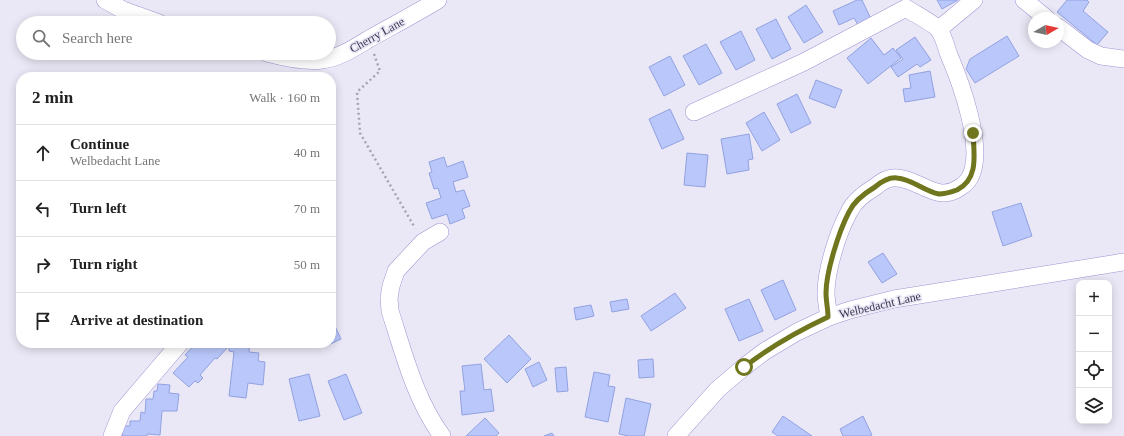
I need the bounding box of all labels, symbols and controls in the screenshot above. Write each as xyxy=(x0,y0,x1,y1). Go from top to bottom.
north arrow xyxy=(1028,12,1064,48)
street label: Cherry Lane xyxy=(347,14,407,56)
search box xyxy=(16,16,336,60)
icon: search xyxy=(30,27,52,49)
text: Search here xyxy=(62,30,132,46)
text: 2 min xyxy=(32,88,73,107)
text: Walk · 160 m xyxy=(249,90,320,105)
route end xyxy=(964,124,982,142)
text: Continue xyxy=(70,136,129,152)
icon: ahead xyxy=(32,142,54,164)
text: 40 m xyxy=(294,145,320,160)
text: Welbedacht Lane xyxy=(70,153,160,168)
icon: left xyxy=(32,198,54,220)
text: Turn left xyxy=(70,200,127,216)
text: 70 m xyxy=(294,201,320,216)
icon: right xyxy=(32,254,54,276)
text: Turn right xyxy=(70,256,137,272)
text: 50 m xyxy=(294,257,320,272)
map controls xyxy=(1076,280,1112,424)
button: + xyxy=(1076,280,1112,316)
street label: Welbedacht Lane xyxy=(838,289,922,321)
icon: arrive xyxy=(32,310,54,332)
text: Arrive at destination xyxy=(70,312,203,328)
button: − xyxy=(1076,316,1112,352)
button: locate xyxy=(1076,352,1112,388)
route start xyxy=(735,358,753,376)
button: layers xyxy=(1076,388,1112,424)

